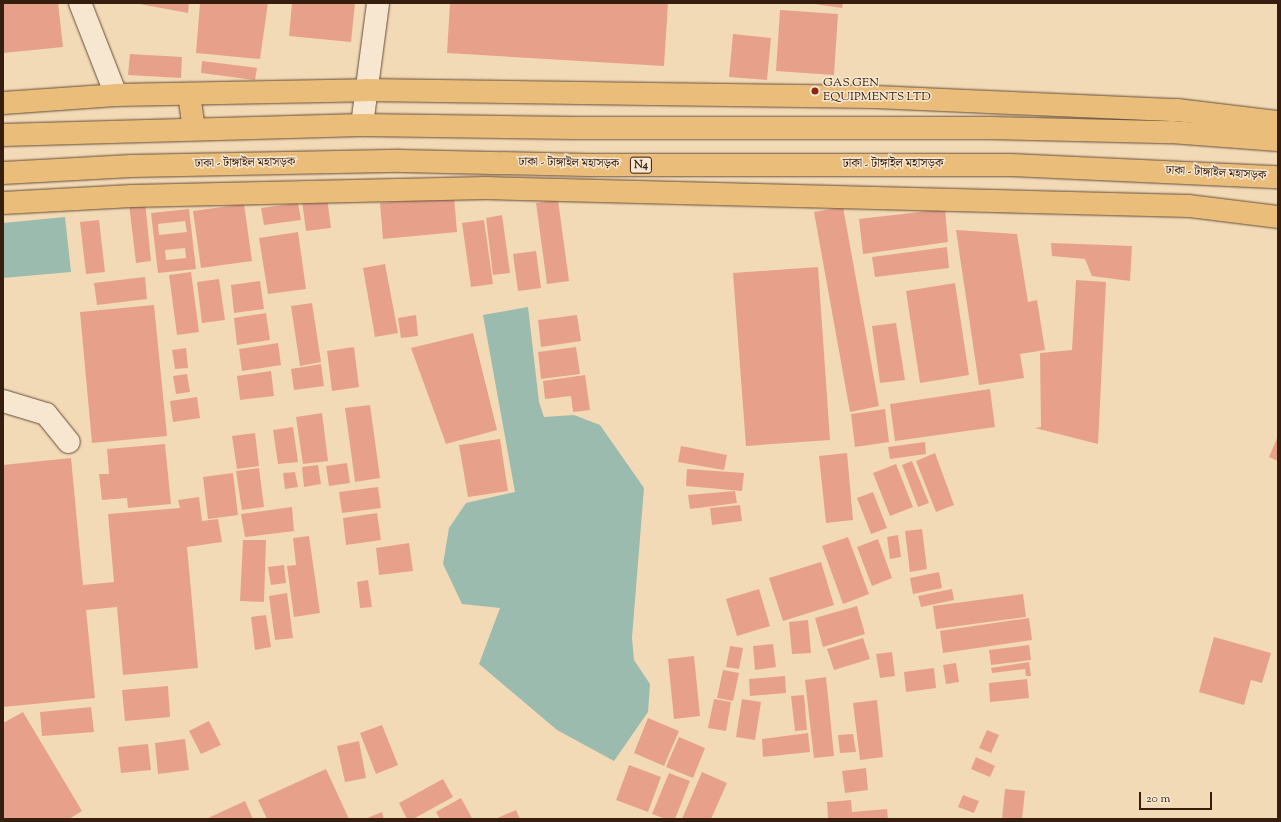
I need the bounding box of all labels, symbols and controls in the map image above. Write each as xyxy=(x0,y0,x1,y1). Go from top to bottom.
place label: GAS GEN EQUIPMENTS LTD xyxy=(823,77,931,105)
marker: GAS GEN EQUIPMENTS LTD xyxy=(810,86,820,96)
street label: ঢাকা - টাঙ্গাইল মহাসড়ক xyxy=(195,156,295,172)
street label: ঢাকা - টাঙ্গাইল মহাসড়ক xyxy=(519,156,619,172)
road number: N4 xyxy=(629,156,653,174)
street label: ঢাকা - টাঙ্গাইল মহাসড়ক xyxy=(843,158,943,172)
street label: ঢাকা - টাঙ্গাইল মহাসড়ক xyxy=(1165,164,1267,184)
scale bar xyxy=(1141,784,1214,810)
text: 20 m xyxy=(1146,790,1170,808)

